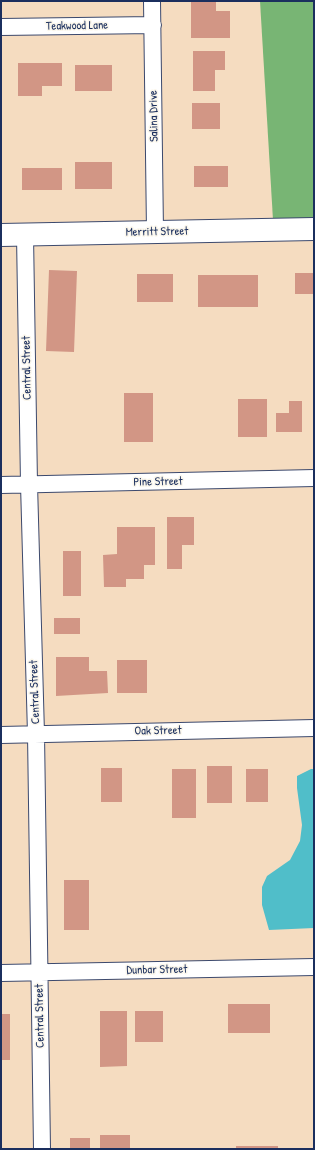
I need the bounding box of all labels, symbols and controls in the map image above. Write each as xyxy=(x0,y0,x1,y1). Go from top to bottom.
street label: Teakwood Lane xyxy=(46,18,108,34)
street label: Salina Drive xyxy=(146,90,162,142)
street label: Merritt Street xyxy=(125,224,189,240)
street label: Central Street xyxy=(19,336,35,400)
street label: Pine Street xyxy=(133,474,183,490)
street label: Central Street xyxy=(27,660,43,724)
street label: Oak Street xyxy=(134,723,182,739)
street label: Dunbar Street xyxy=(126,962,188,978)
street label: Central Street xyxy=(32,984,48,1048)

